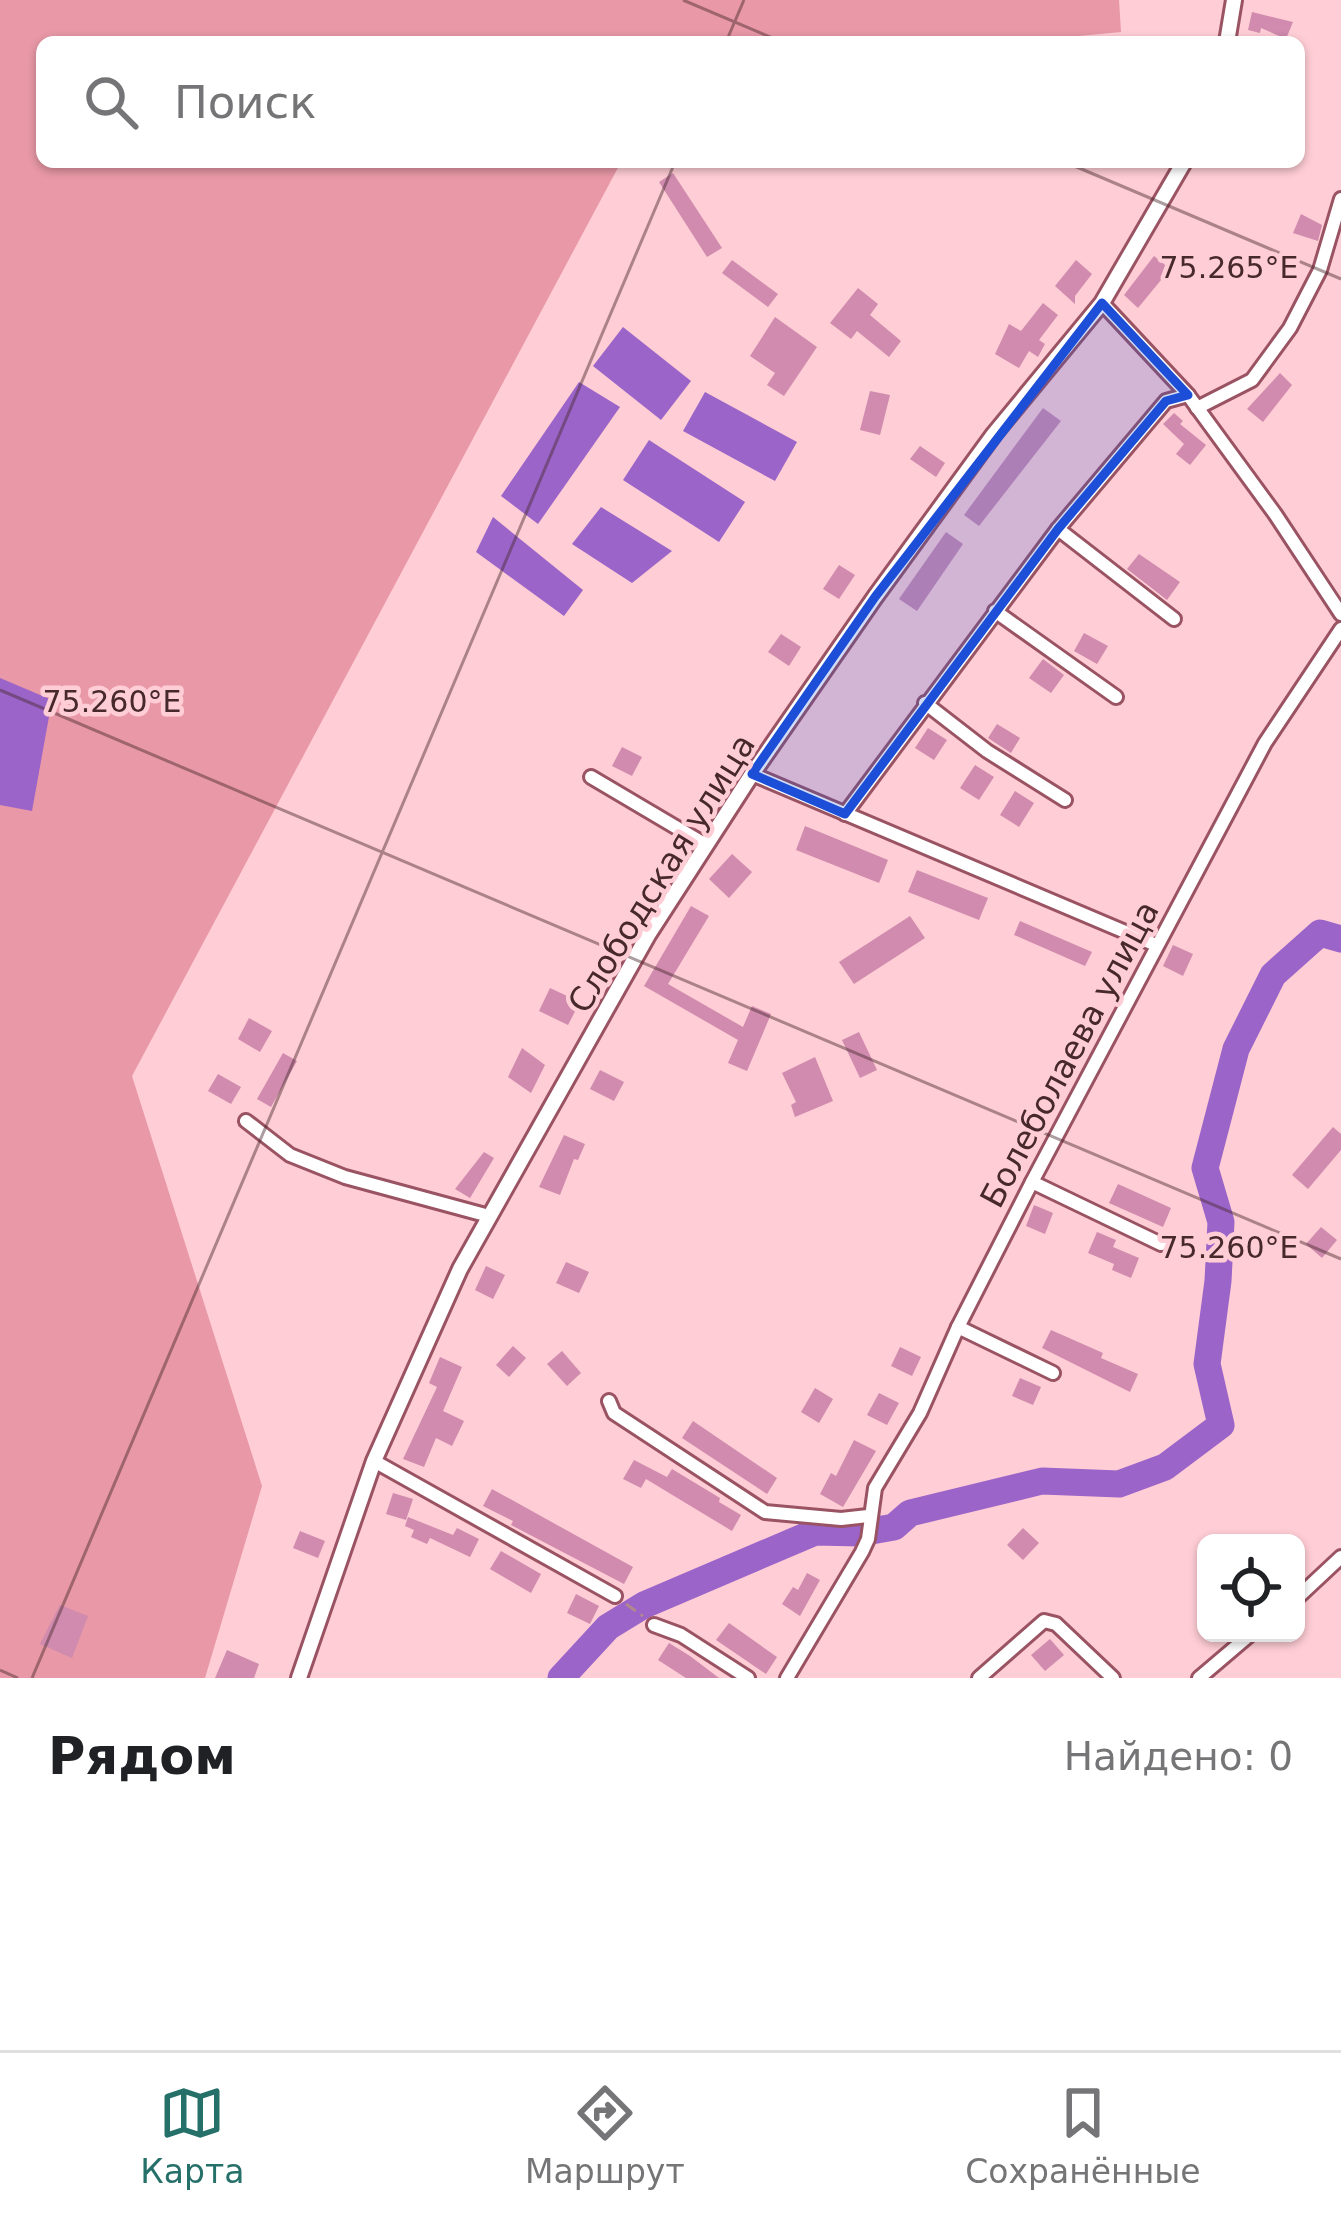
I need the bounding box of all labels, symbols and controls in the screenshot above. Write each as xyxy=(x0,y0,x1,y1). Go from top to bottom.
search box xyxy=(36,36,1305,168)
icon: search xyxy=(78,69,144,135)
text: Поиск xyxy=(174,76,317,129)
text: 75.265°E xyxy=(1160,250,1298,285)
text: 75.260°E xyxy=(43,684,181,719)
street label: Слободская улица xyxy=(560,727,763,1020)
street label: Болеболаева улица xyxy=(972,894,1167,1214)
text: 75.260°E xyxy=(1160,1230,1298,1265)
map controls xyxy=(1197,1534,1305,1642)
button: locate xyxy=(1197,1534,1305,1642)
text: Рядом xyxy=(48,1727,236,1786)
text: Найдено: 0 xyxy=(1064,1734,1293,1779)
tab: Карта xyxy=(140,2080,244,2191)
tab: Маршрут xyxy=(525,2080,685,2191)
tab: Сохранённые xyxy=(965,2080,1201,2191)

